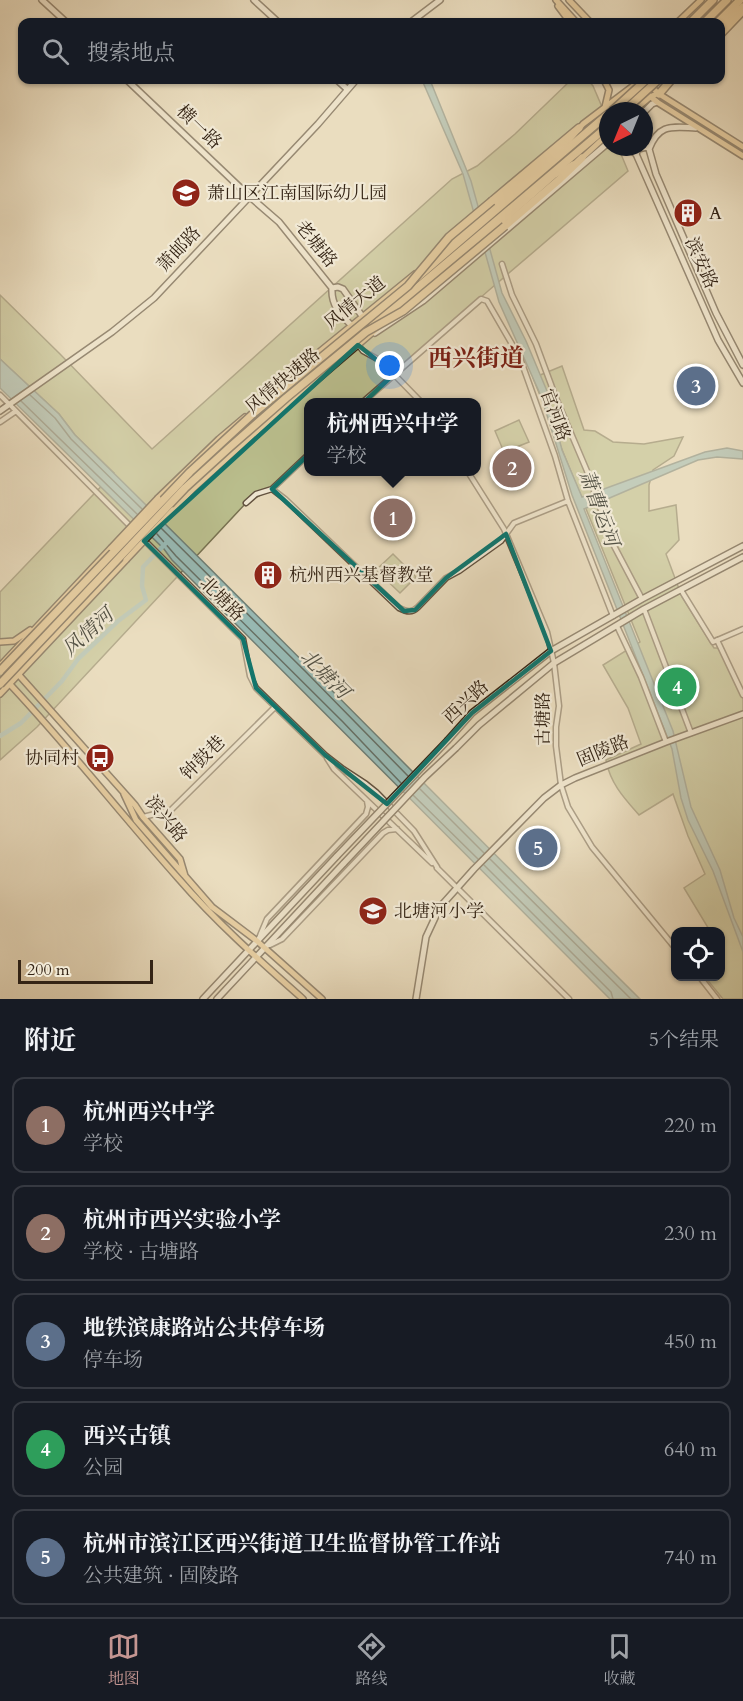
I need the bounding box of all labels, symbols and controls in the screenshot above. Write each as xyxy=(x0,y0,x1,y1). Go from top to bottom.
search box xyxy=(18,18,725,84)
icon: search xyxy=(39,35,72,68)
text: 搜索地点 xyxy=(87,38,175,68)
street label: 横一路 xyxy=(171,99,227,155)
north arrow xyxy=(599,102,653,156)
school or university icon: 萧山区江南国际幼儿园 xyxy=(170,177,202,209)
place label: 萧山区江南国际幼儿园 xyxy=(207,181,387,206)
building icon: A xyxy=(672,197,704,229)
place label: A xyxy=(709,201,722,226)
street label: 老塘路 xyxy=(289,215,343,273)
street label: 萧邮路 xyxy=(151,221,207,277)
street label: 滨安路 xyxy=(679,233,723,293)
street label: 风情大道 xyxy=(319,271,391,335)
street label: 风情快速路 xyxy=(240,342,326,420)
district label: 西兴街道 xyxy=(428,342,524,375)
your location xyxy=(375,351,404,380)
pin: 3 xyxy=(676,364,716,408)
street label: 官河路 xyxy=(534,385,576,445)
popup xyxy=(304,398,481,476)
text: 杭州西兴中学 xyxy=(326,409,459,439)
text: 学校 xyxy=(326,442,366,469)
pin: 2 xyxy=(492,446,532,490)
water label: 萧曹运河 xyxy=(573,466,626,553)
pin: 1 xyxy=(374,496,412,540)
building icon: 杭州西兴基督教堂 xyxy=(252,559,284,591)
place label: 杭州西兴基督教堂 xyxy=(289,563,433,588)
street label: 北塘路 xyxy=(194,571,250,627)
water label: 风情河 xyxy=(57,600,122,662)
water label: 北塘河 xyxy=(294,643,358,707)
pin: 4 xyxy=(658,664,696,710)
street label: 西兴路 xyxy=(438,674,494,730)
street label: 古塘路 xyxy=(531,692,556,746)
street label: 固陵路 xyxy=(573,729,633,773)
street label: 钟鼓巷 xyxy=(175,730,231,786)
bus stop icon: 协同村 xyxy=(84,742,116,774)
place label: 协同村 xyxy=(25,746,79,771)
street label: 滨兴路 xyxy=(139,790,193,848)
pin: 5 xyxy=(518,826,558,870)
school or university icon: 北塘河小学 xyxy=(357,895,389,927)
place label: 北塘河小学 xyxy=(394,899,484,924)
map controls xyxy=(671,927,725,981)
button: locate xyxy=(671,927,725,981)
scale bar xyxy=(18,957,153,984)
text: 200 m xyxy=(27,959,69,981)
text: 附近 xyxy=(24,1023,76,1058)
text: 5个结果 xyxy=(649,1026,719,1053)
text: 杭州西兴中学 xyxy=(83,1097,215,1127)
text: 1 xyxy=(40,1112,51,1139)
text: 220 m xyxy=(664,1112,717,1139)
text: 学校 xyxy=(83,1130,123,1157)
text: 杭州市西兴实验小学 xyxy=(83,1205,281,1235)
text: 2 xyxy=(40,1220,51,1247)
text: 230 m xyxy=(664,1220,717,1247)
text: 学校 · 古塘路 xyxy=(83,1238,199,1265)
text: 地铁滨康路站公共停车场 xyxy=(83,1313,325,1343)
text: 3 xyxy=(40,1328,51,1355)
text: 450 m xyxy=(664,1328,717,1355)
text: 停车场 xyxy=(83,1346,143,1373)
text: 西兴古镇 xyxy=(83,1421,171,1451)
text: 4 xyxy=(40,1436,51,1463)
text: 640 m xyxy=(664,1436,717,1463)
text: 公园 xyxy=(83,1454,123,1481)
text: 杭州市滨江区西兴街道卫生监督协管工作站 xyxy=(83,1529,501,1559)
text: 5 xyxy=(40,1544,51,1571)
text: 740 m xyxy=(664,1544,717,1571)
text: 公共建筑 · 固陵路 xyxy=(83,1562,239,1589)
tab: 地图 xyxy=(107,1630,140,1690)
tab: 路线 xyxy=(355,1630,388,1690)
tab: 收藏 xyxy=(603,1630,636,1690)

